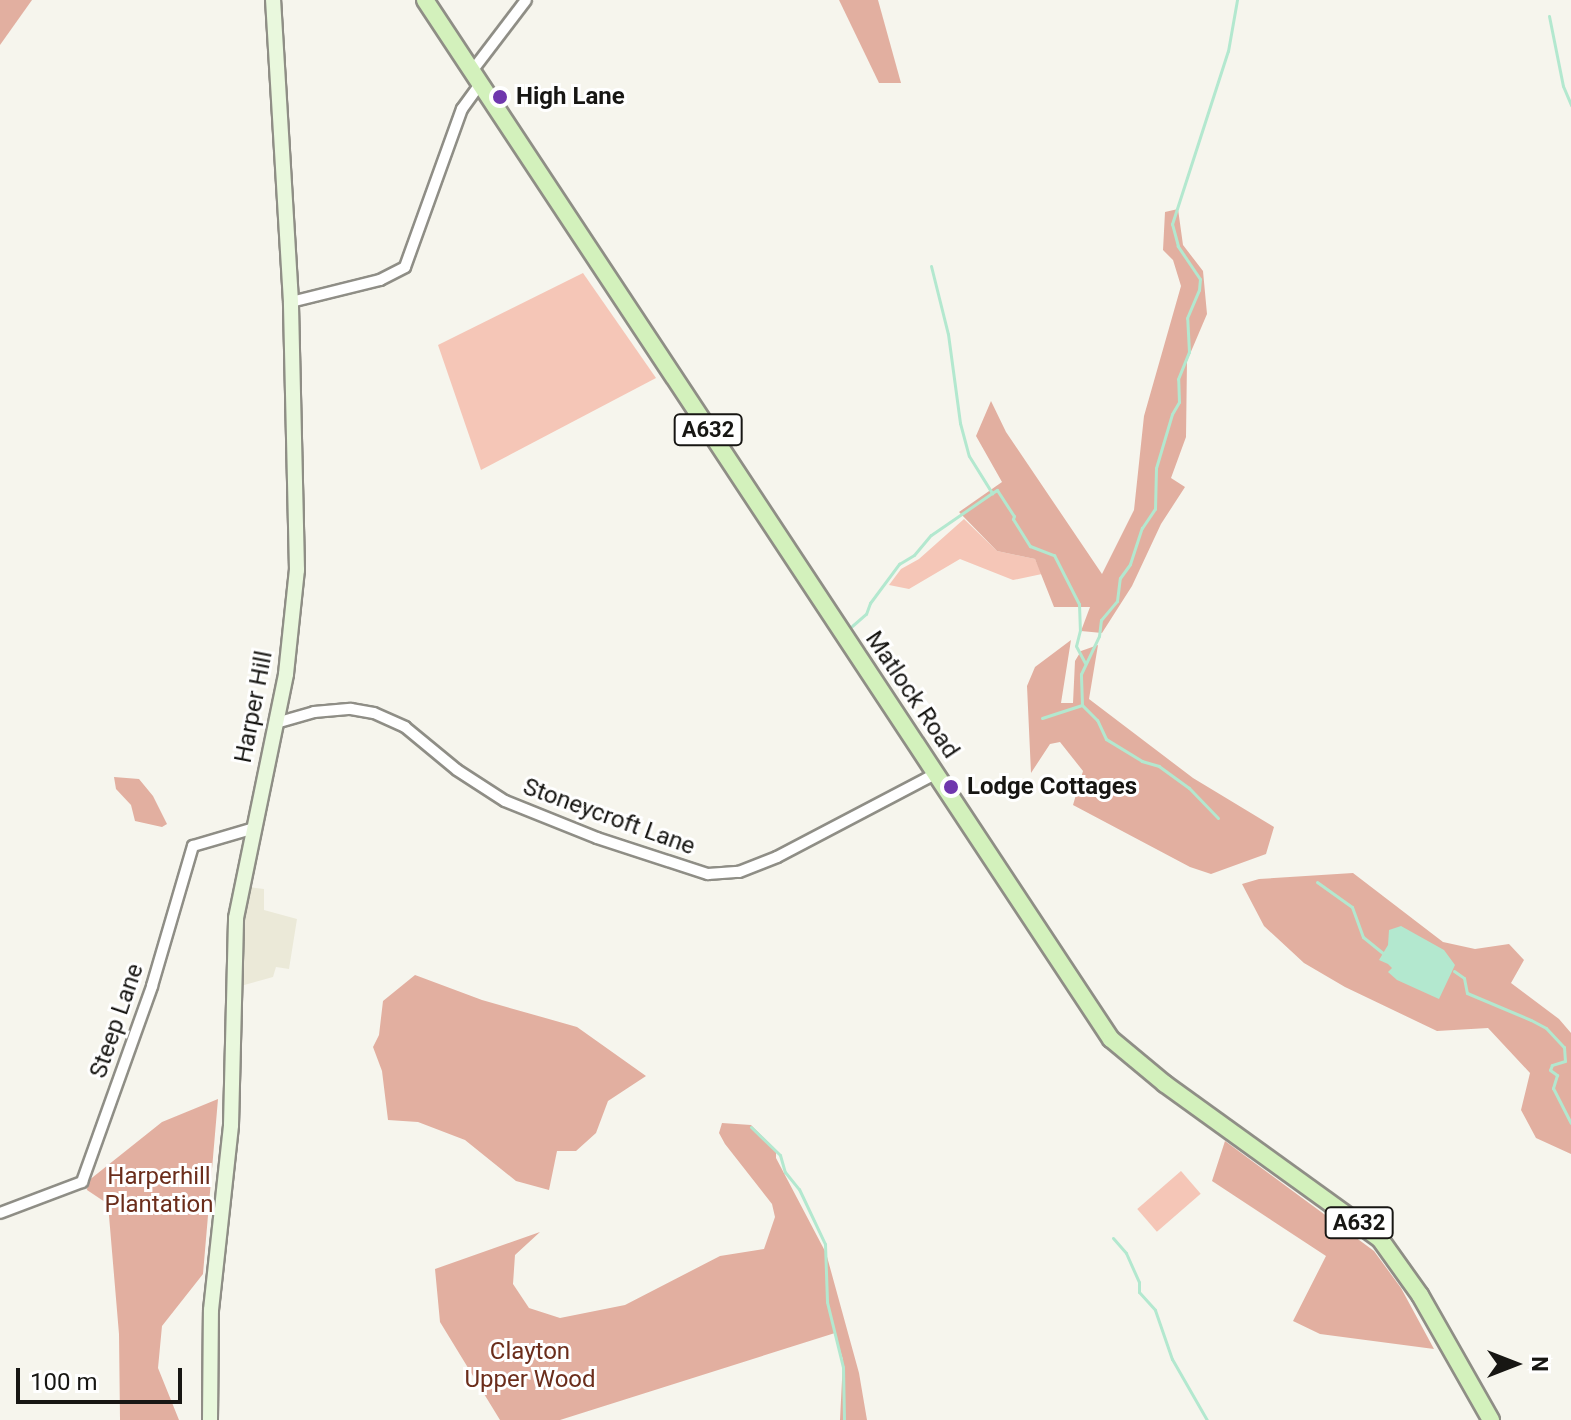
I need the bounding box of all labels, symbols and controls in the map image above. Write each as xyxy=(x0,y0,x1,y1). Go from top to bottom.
place label: High Lane xyxy=(516,83,625,111)
marker: High Lane xyxy=(491,88,509,106)
road number: A632 xyxy=(672,412,744,448)
street label: Matlock Road xyxy=(859,626,965,764)
street label: Harper Hill xyxy=(229,649,279,765)
street label: Stoneycroft Lane xyxy=(519,773,699,861)
place label: Lodge Cottages xyxy=(967,773,1137,801)
marker: Lodge Cottages xyxy=(942,778,960,796)
street label: Steep Lane xyxy=(84,960,150,1082)
park label: Harperhill Plantation xyxy=(105,1163,213,1219)
road number: A632 xyxy=(1323,1205,1395,1241)
north arrow xyxy=(1475,1324,1555,1404)
park label: Clayton Upper Wood xyxy=(464,1338,596,1394)
scale bar xyxy=(20,1352,186,1402)
text: N xyxy=(1527,1356,1552,1372)
text: 100 m xyxy=(30,1368,97,1396)

